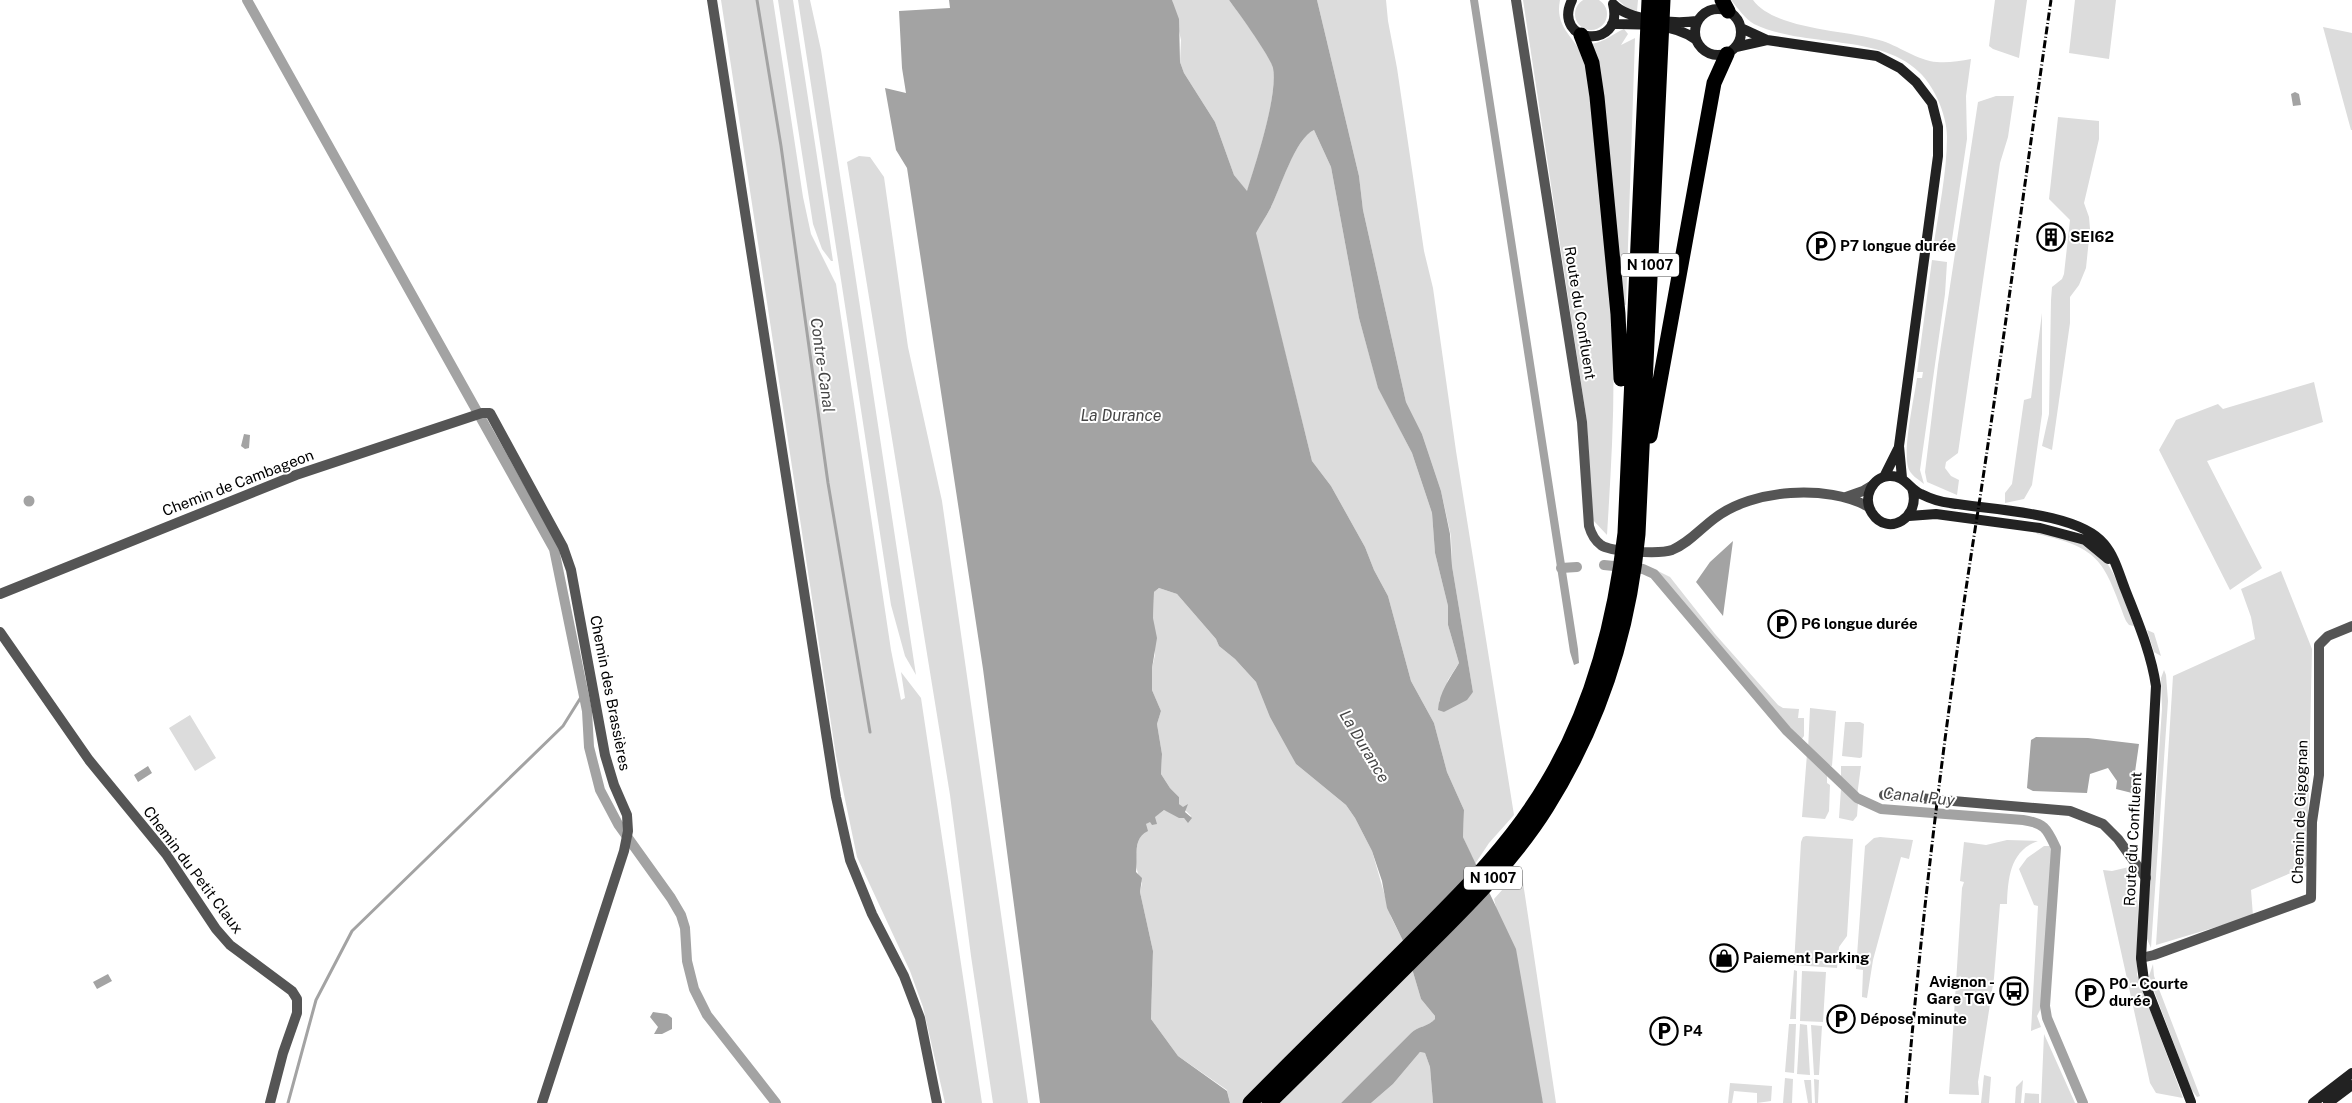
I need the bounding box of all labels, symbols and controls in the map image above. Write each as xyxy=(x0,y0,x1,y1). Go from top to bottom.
building icon: SEI62 xyxy=(2036,222,2066,252)
place label: SEI62 xyxy=(2070,228,2114,245)
parking icon: P7 longue durée xyxy=(1806,231,1836,261)
place label: P7 longue durée xyxy=(1840,237,1956,254)
street label: Route du Confluent xyxy=(1562,245,1599,381)
road number: N 1007 xyxy=(1621,254,1679,276)
water label: Contre-Canal xyxy=(806,316,839,414)
water label: La Durance xyxy=(1080,406,1162,425)
street label: Chemin de Cambageon xyxy=(160,446,316,519)
parking icon: P6 longue durée xyxy=(1767,609,1797,639)
street label: Chemin des Brassières xyxy=(587,614,634,772)
place label: P6 longue durée xyxy=(1801,615,1918,632)
water label: La Durance xyxy=(1336,707,1394,786)
street label: Chemin de Gigognan xyxy=(2288,739,2311,884)
street label: Route du Confluent xyxy=(2120,771,2145,907)
water label: Canal Puy xyxy=(1882,783,1957,810)
street label: Chemin du Petit Claux xyxy=(140,803,247,937)
road number: N 1007 xyxy=(1464,866,1522,890)
shop icon: Paiement Parking xyxy=(1709,943,1739,973)
place label: Paiement Parking xyxy=(1743,949,1870,966)
place label: Avignon - Gare TGV xyxy=(1926,973,1995,1007)
place label: P0 - Courte durée xyxy=(2109,975,2188,1009)
bus stop icon: Avignon - Gare TGV xyxy=(1999,976,2029,1006)
parking icon: P0 - Courte durée xyxy=(2075,978,2105,1008)
parking icon: Dépose minute xyxy=(1826,1004,1856,1034)
place label: Dépose minute xyxy=(1860,1010,1967,1027)
parking icon: P4 xyxy=(1649,1016,1679,1046)
place label: P4 xyxy=(1683,1022,1703,1039)

